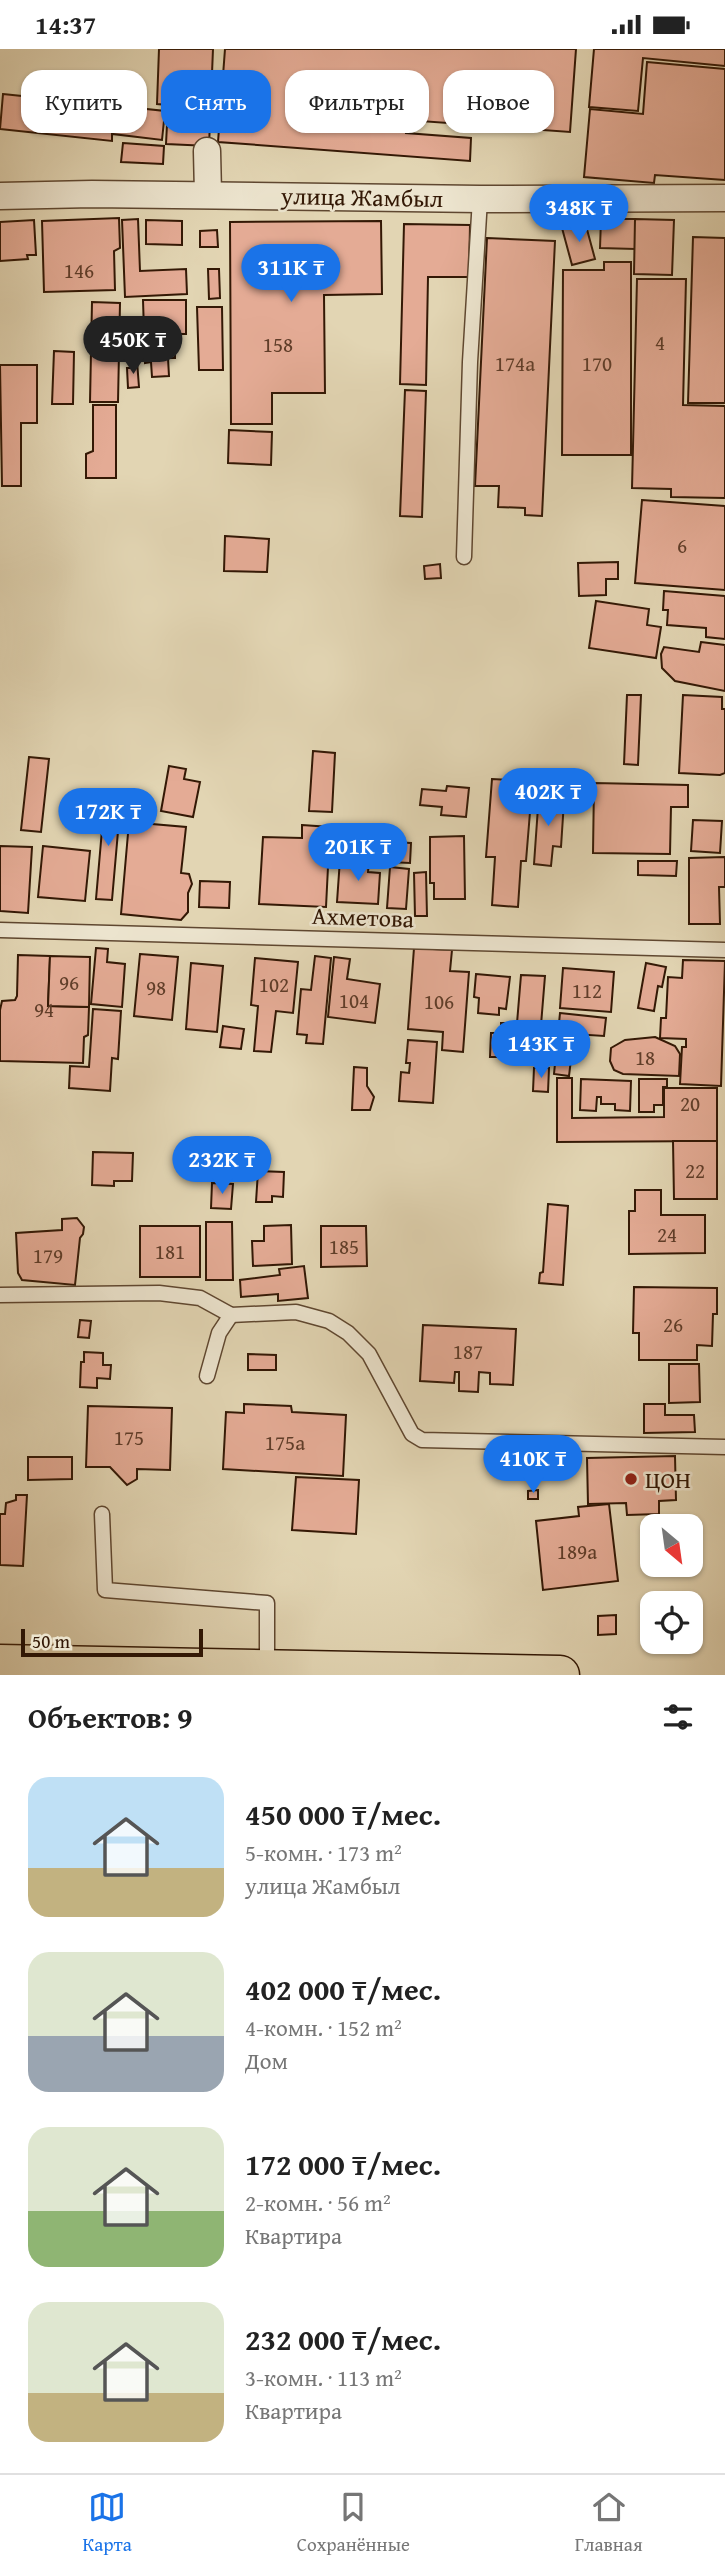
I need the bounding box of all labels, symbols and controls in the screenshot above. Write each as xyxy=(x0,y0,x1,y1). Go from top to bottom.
text: 14:37 xyxy=(35,5,96,44)
chip: Купить xyxy=(21,70,147,133)
chip: Снять xyxy=(161,70,271,133)
chip: Фильтры xyxy=(285,70,429,133)
chip: Новое xyxy=(443,70,554,133)
street label: улица Жамбыл xyxy=(280,178,443,216)
pin: 348K ₸ xyxy=(522,185,636,244)
text: 348K ₸ xyxy=(545,190,613,223)
pin: 311K ₸ xyxy=(234,245,348,304)
text: 311K ₸ xyxy=(257,250,325,283)
house number: 146 xyxy=(64,255,94,286)
pin: 450K ₸ xyxy=(76,317,190,376)
text: 450K ₸ xyxy=(99,322,167,355)
house number: 4 xyxy=(655,327,665,358)
house number: 158 xyxy=(263,329,293,360)
house number: 174а xyxy=(495,348,535,379)
house number: 170 xyxy=(582,348,612,379)
house number: 6 xyxy=(677,530,687,561)
pin: 402K ₸ xyxy=(491,769,605,828)
text: 402K ₸ xyxy=(514,774,582,807)
pin: 172K ₸ xyxy=(51,789,165,848)
text: 172K ₸ xyxy=(74,794,142,827)
pin: 201K ₸ xyxy=(301,823,415,883)
text: 201K ₸ xyxy=(324,829,392,862)
street label: Ахметова xyxy=(311,898,415,936)
house number: 96 xyxy=(59,967,79,998)
house number: 102 xyxy=(259,969,289,1000)
house number: 98 xyxy=(146,972,166,1003)
house number: 112 xyxy=(572,975,602,1006)
house number: 104 xyxy=(339,985,369,1016)
house number: 106 xyxy=(424,986,454,1017)
house number: 94 xyxy=(34,994,54,1025)
pin: 143K ₸ xyxy=(484,1021,598,1080)
text: 143K ₸ xyxy=(507,1026,575,1059)
house number: 18 xyxy=(635,1042,655,1073)
house number: 20 xyxy=(680,1088,700,1119)
pin: 232K ₸ xyxy=(165,1137,279,1196)
text: 232K ₸ xyxy=(188,1142,256,1175)
house number: 22 xyxy=(685,1155,705,1186)
house number: 24 xyxy=(657,1219,677,1250)
house number: 185 xyxy=(329,1231,359,1262)
house number: 181 xyxy=(155,1236,185,1267)
house number: 179 xyxy=(33,1240,63,1271)
house number: 26 xyxy=(663,1309,683,1340)
house number: 187 xyxy=(453,1336,483,1367)
house number: 175 xyxy=(114,1422,144,1453)
house number: 175а xyxy=(265,1427,305,1458)
pin: 410K ₸ xyxy=(476,1435,590,1495)
text: 410K ₸ xyxy=(499,1441,567,1474)
place label: ЦОН xyxy=(645,1462,691,1497)
marker: ЦОН xyxy=(623,1471,639,1487)
north arrow xyxy=(640,1514,704,1577)
map controls xyxy=(640,1514,703,1654)
house number: 189а xyxy=(557,1536,597,1567)
button: locate xyxy=(640,1591,703,1654)
scale bar xyxy=(21,1626,203,1658)
text: 50 m xyxy=(32,1627,70,1655)
text: Объектов: 9 xyxy=(28,1695,192,1739)
icon: filters xyxy=(659,1698,697,1736)
text: 450 000 ₸/мес. xyxy=(245,1792,441,1836)
icon: home xyxy=(84,1805,168,1889)
text: 5-комн. · 173 m² xyxy=(245,1836,402,1869)
text: улица Жамбыл xyxy=(245,1869,401,1902)
text: 402 000 ₸/мес. xyxy=(245,1967,441,2011)
icon: home xyxy=(84,1980,168,2064)
text: 4-комн. · 152 m² xyxy=(245,2011,402,2044)
text: Дом xyxy=(245,2044,288,2077)
text: 172 000 ₸/мес. xyxy=(245,2142,441,2186)
icon: home xyxy=(84,2155,168,2239)
text: 2-комн. · 56 m² xyxy=(245,2186,391,2219)
text: Квартира xyxy=(245,2219,342,2252)
text: 232 000 ₸/мес. xyxy=(245,2317,441,2361)
icon: home xyxy=(84,2330,168,2414)
text: 3-комн. · 113 m² xyxy=(245,2361,402,2394)
text: Квартира xyxy=(245,2394,342,2427)
tab: Карта xyxy=(82,2488,132,2558)
tab: Сохранённые xyxy=(297,2488,410,2558)
tab: Главная xyxy=(575,2488,643,2558)

